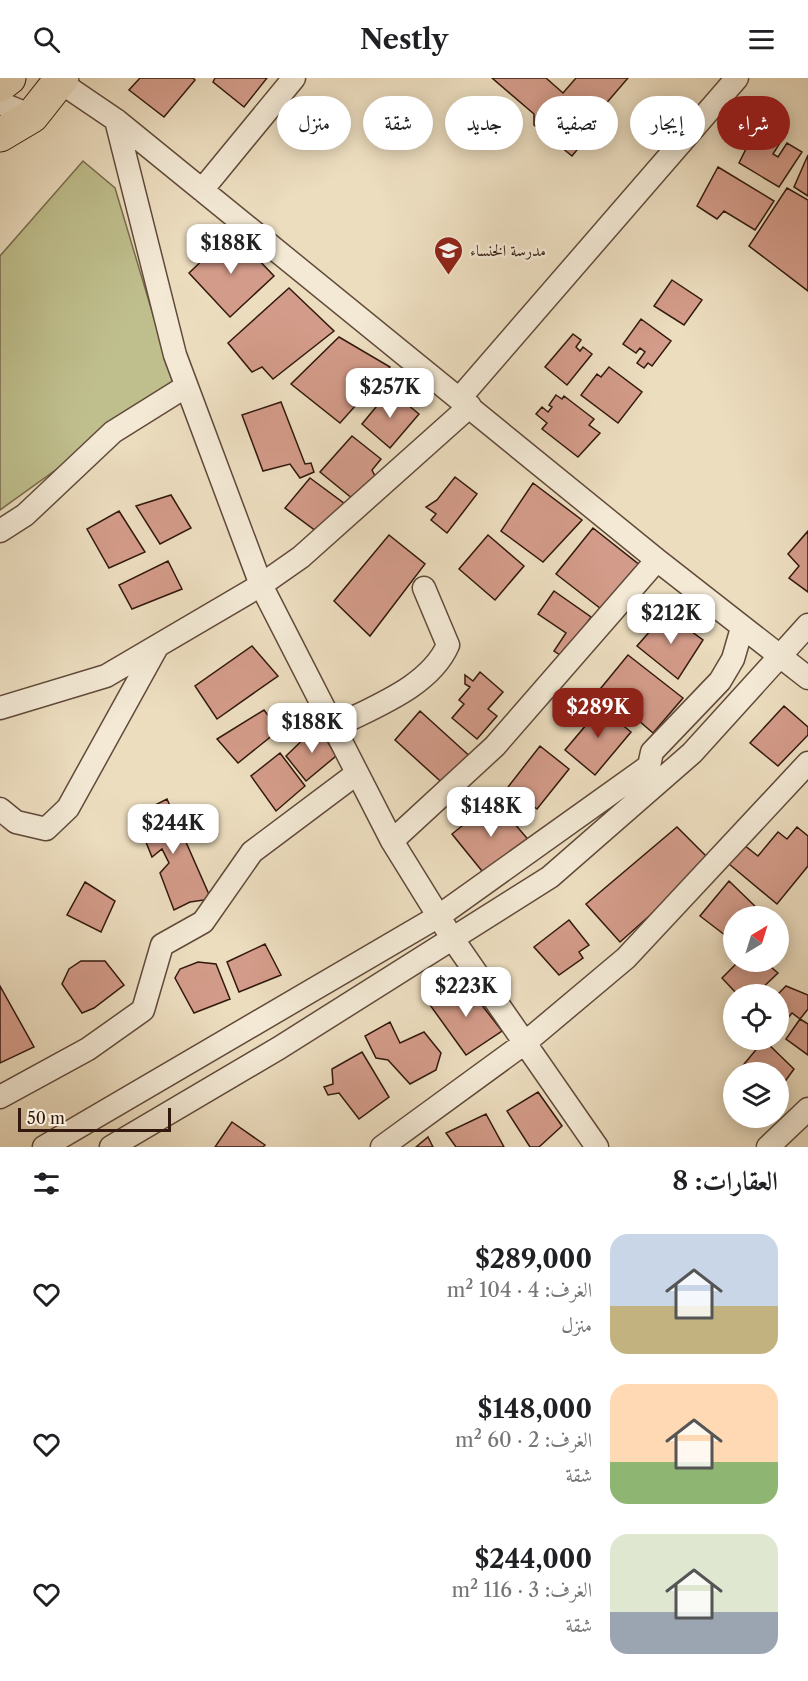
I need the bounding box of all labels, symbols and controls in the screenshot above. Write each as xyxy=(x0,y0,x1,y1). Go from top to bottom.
icon: search xyxy=(30,23,63,56)
text: Nestly xyxy=(360,23,448,56)
icon: menu xyxy=(745,23,778,56)
chip: منزل xyxy=(277,96,351,150)
chip: شقة xyxy=(363,96,433,150)
chip: جديد xyxy=(445,96,523,150)
chip: تصفية xyxy=(535,96,618,150)
chip: إيجار xyxy=(630,96,705,150)
chip: شراء xyxy=(717,96,790,150)
pin: $188K xyxy=(189,224,273,275)
text: $188K xyxy=(201,231,261,255)
school or university icon: مدرسة الخنساء xyxy=(433,234,465,276)
place label: مدرسة الخنساء xyxy=(470,240,546,260)
pin: $257K xyxy=(348,368,432,419)
text: $257K xyxy=(360,375,420,399)
pin: $212K xyxy=(629,594,713,645)
text: $212K xyxy=(641,601,701,625)
pin: $289K xyxy=(556,688,640,739)
text: $289K xyxy=(566,695,630,719)
pin: $188K xyxy=(270,703,354,754)
text: $188K xyxy=(282,710,342,734)
pin: $148K xyxy=(449,787,533,838)
text: $148K xyxy=(461,794,521,818)
pin: $244K xyxy=(131,804,215,855)
text: $244K xyxy=(142,811,204,835)
north arrow xyxy=(723,906,789,972)
map controls xyxy=(723,906,789,1128)
pin: $223K xyxy=(424,967,508,1018)
text: $223K xyxy=(435,974,497,998)
button: locate xyxy=(723,984,789,1050)
button: layers xyxy=(723,1062,789,1128)
scale bar xyxy=(18,1105,171,1132)
text: 50 m xyxy=(27,1108,65,1128)
text: العقارات: 8 xyxy=(672,1165,778,1197)
icon: filters xyxy=(30,1167,63,1200)
text: $289,000 xyxy=(475,1243,592,1275)
icon: home xyxy=(658,1258,730,1330)
icon: heart xyxy=(30,1278,63,1311)
text: الغرف: 4 · 104 m² xyxy=(447,1278,592,1302)
text: منزل xyxy=(561,1313,592,1337)
text: $148,000 xyxy=(478,1393,592,1425)
icon: home xyxy=(658,1408,730,1480)
icon: heart xyxy=(30,1428,63,1461)
text: الغرف: 2 · 60 m² xyxy=(455,1428,592,1452)
text: شقة xyxy=(566,1463,592,1487)
text: $244,000 xyxy=(475,1543,592,1575)
icon: home xyxy=(658,1558,730,1630)
icon: heart xyxy=(30,1578,63,1611)
text: الغرف: 3 · 116 m² xyxy=(451,1578,592,1602)
text: شقة xyxy=(566,1613,592,1637)

